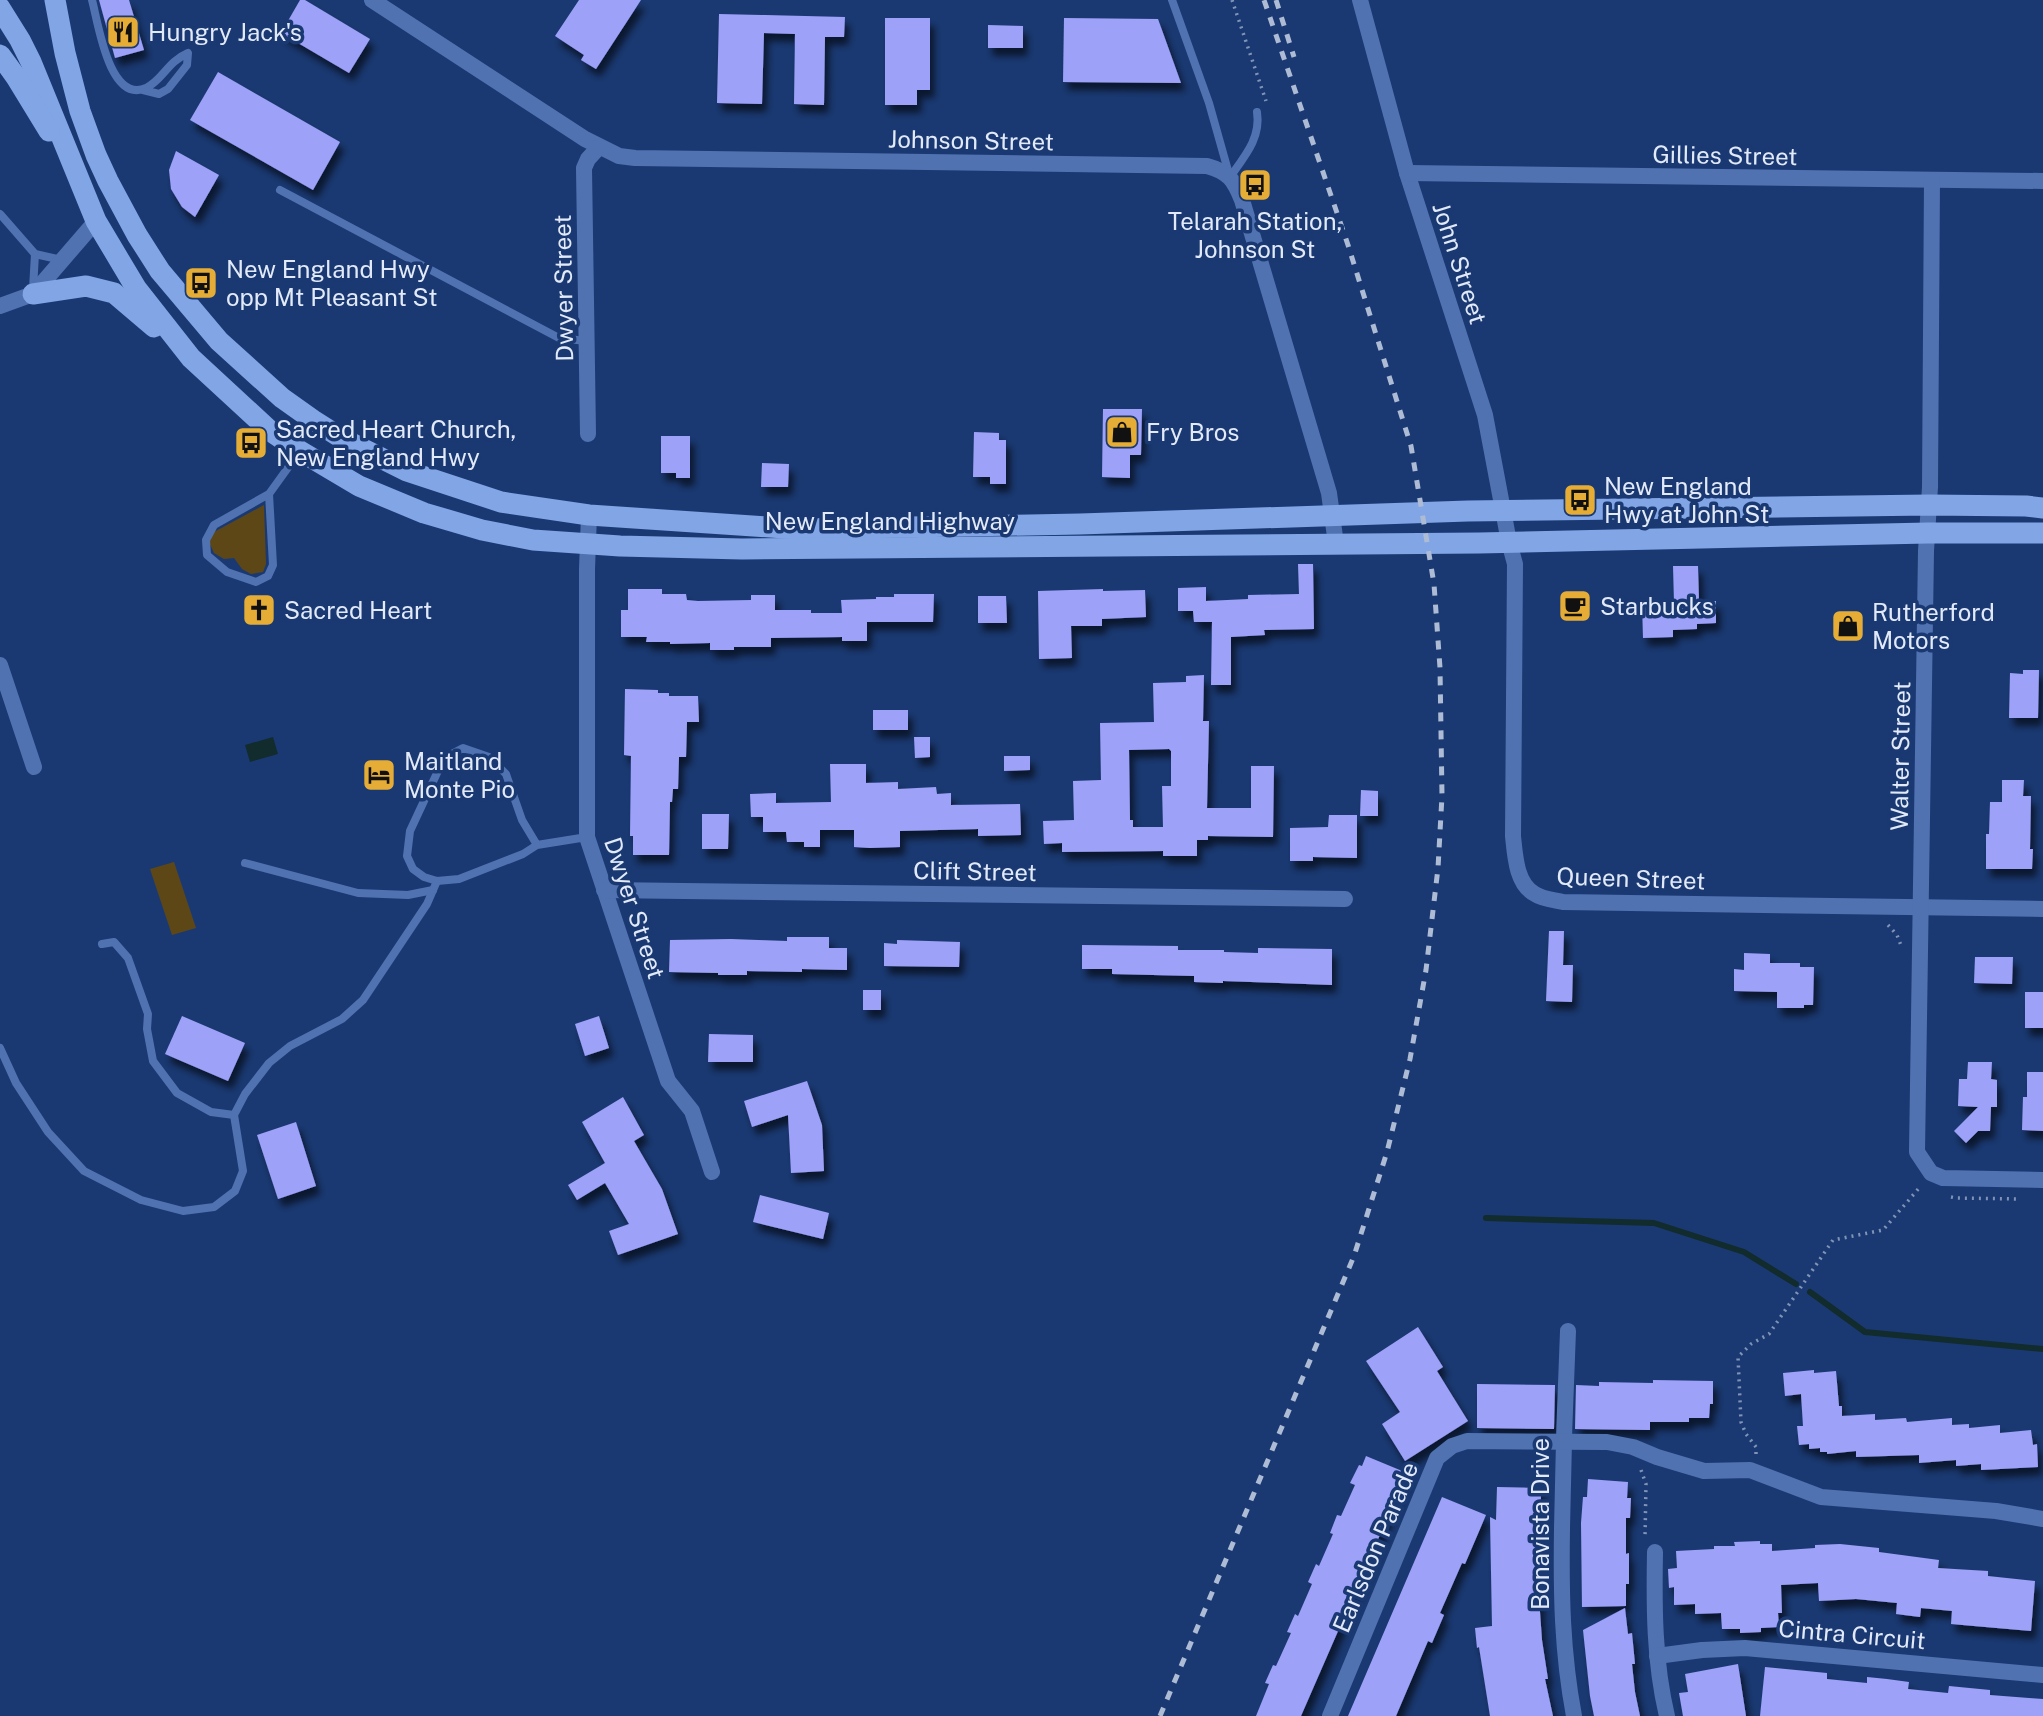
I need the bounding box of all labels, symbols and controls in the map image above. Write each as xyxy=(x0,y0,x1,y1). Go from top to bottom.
restaurant icon: Hungry Jack's xyxy=(104,13,142,51)
place label: Hungry Jack's xyxy=(148,18,302,46)
street label: Johnson Street xyxy=(888,125,1054,155)
street label: Gillies Street xyxy=(1652,140,1798,170)
bus stop icon: Telarah Station, Johnson St xyxy=(1236,166,1274,204)
street label: John Street xyxy=(1427,199,1493,327)
place label: Telarah Station, Johnson St xyxy=(1168,207,1342,263)
street label: Dwyer Street xyxy=(548,214,578,362)
place label: New England Hwy opp Mt Pleasant St xyxy=(226,255,438,311)
bus stop icon: New England Hwy opp Mt Pleasant St xyxy=(182,264,220,302)
shop icon: Fry Bros xyxy=(1103,413,1141,451)
place label: Sacred Heart Church, New England Hwy xyxy=(276,415,516,471)
place label: Fry Bros xyxy=(1146,418,1239,446)
bus stop icon: Sacred Heart Church, New England Hwy xyxy=(232,424,270,462)
place label: New England Hwy at John St xyxy=(1604,472,1769,528)
bus stop icon: New England Hwy at John St xyxy=(1561,481,1599,519)
street label: New England Highway xyxy=(765,507,1015,535)
cafe icon: Starbucks xyxy=(1556,587,1594,625)
church icon: Sacred Heart xyxy=(240,591,278,629)
place label: Starbucks xyxy=(1600,592,1714,620)
place label: Sacred Heart xyxy=(284,596,432,624)
place label: Rutherford Motors xyxy=(1872,598,1995,654)
shop icon: Rutherford Motors xyxy=(1829,607,1867,645)
street label: Walter Street xyxy=(1885,681,1915,831)
place label: Maitland Monte Pio xyxy=(404,747,515,803)
hotel icon: Maitland Monte Pio xyxy=(360,756,398,794)
street label: Dwyer Street xyxy=(599,834,671,982)
street label: Clift Street xyxy=(913,856,1037,886)
street label: Queen Street xyxy=(1556,861,1706,895)
street label: Bonavista Drive xyxy=(1526,1438,1554,1610)
street label: Earlsdon Parade xyxy=(1326,1458,1424,1636)
street label: Cintra Circuit xyxy=(1777,1614,1927,1654)

